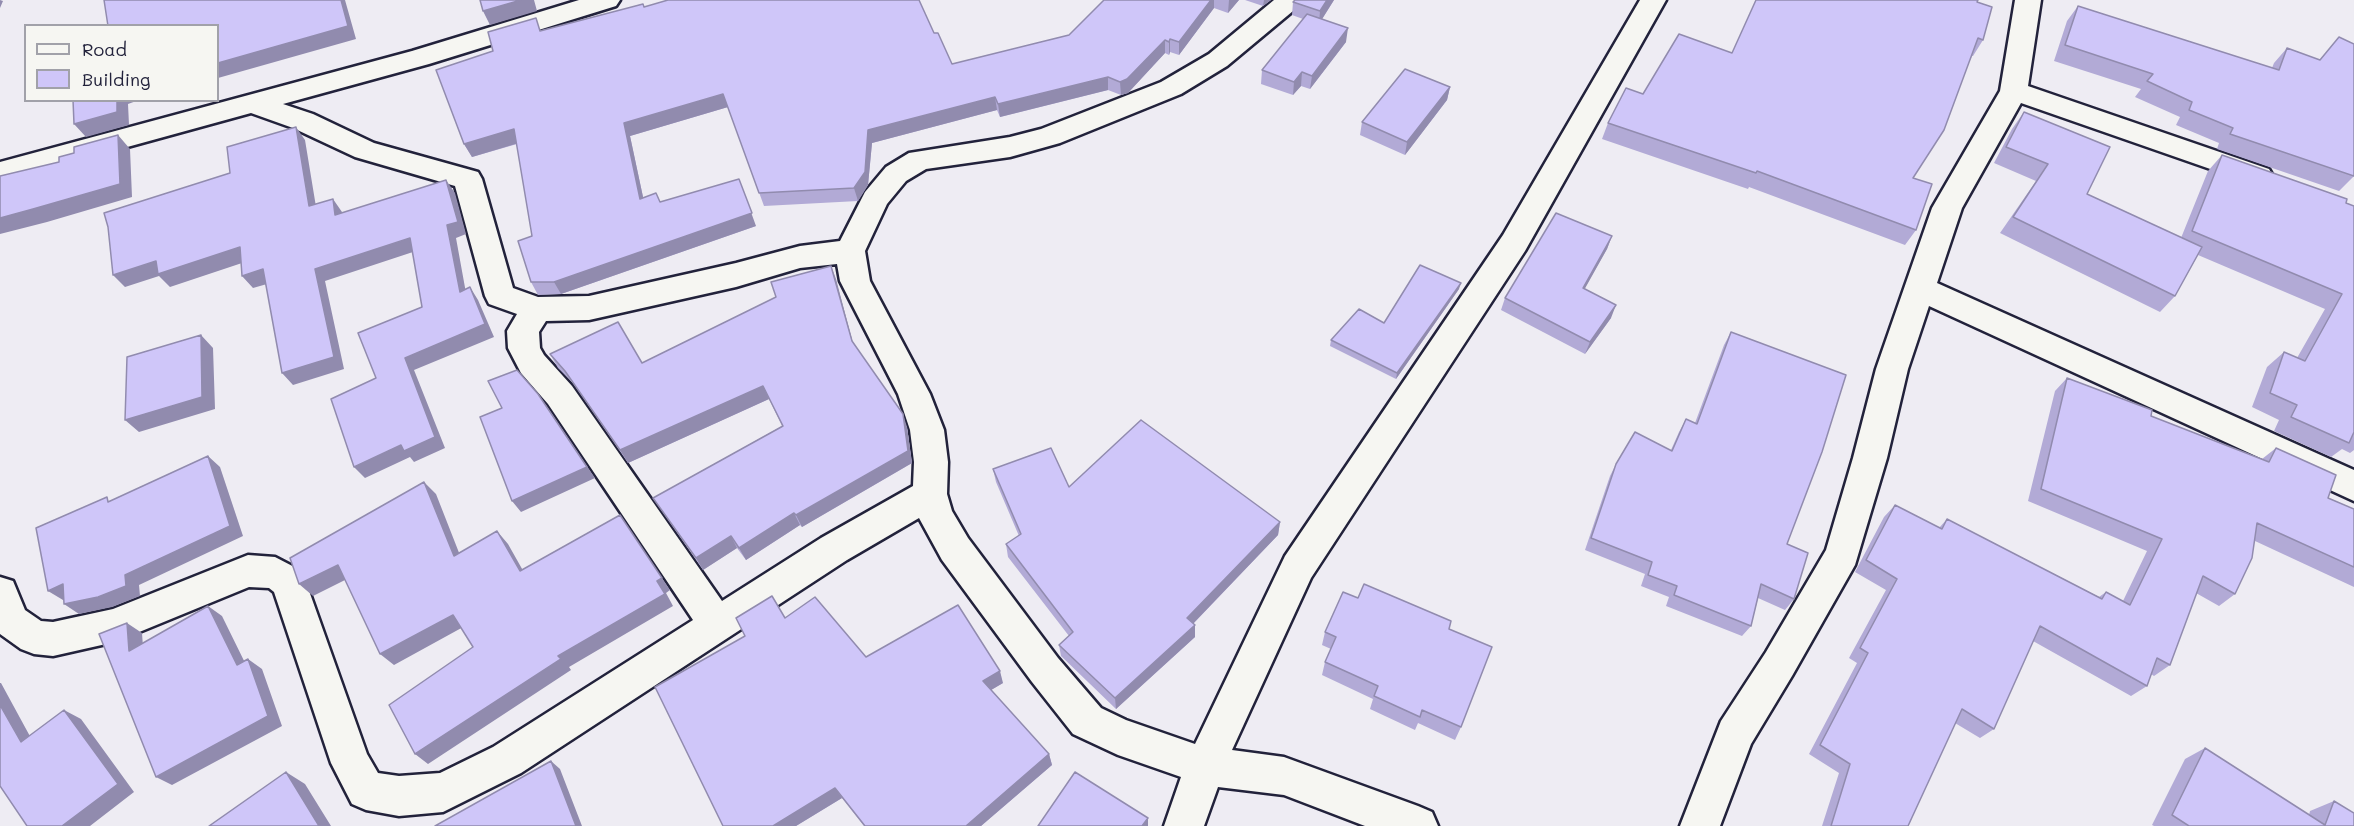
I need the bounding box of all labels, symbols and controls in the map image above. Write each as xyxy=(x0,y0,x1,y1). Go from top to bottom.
legend xyxy=(24,24,219,102)
text: Road xyxy=(82,37,127,61)
text: Building xyxy=(82,67,150,91)

